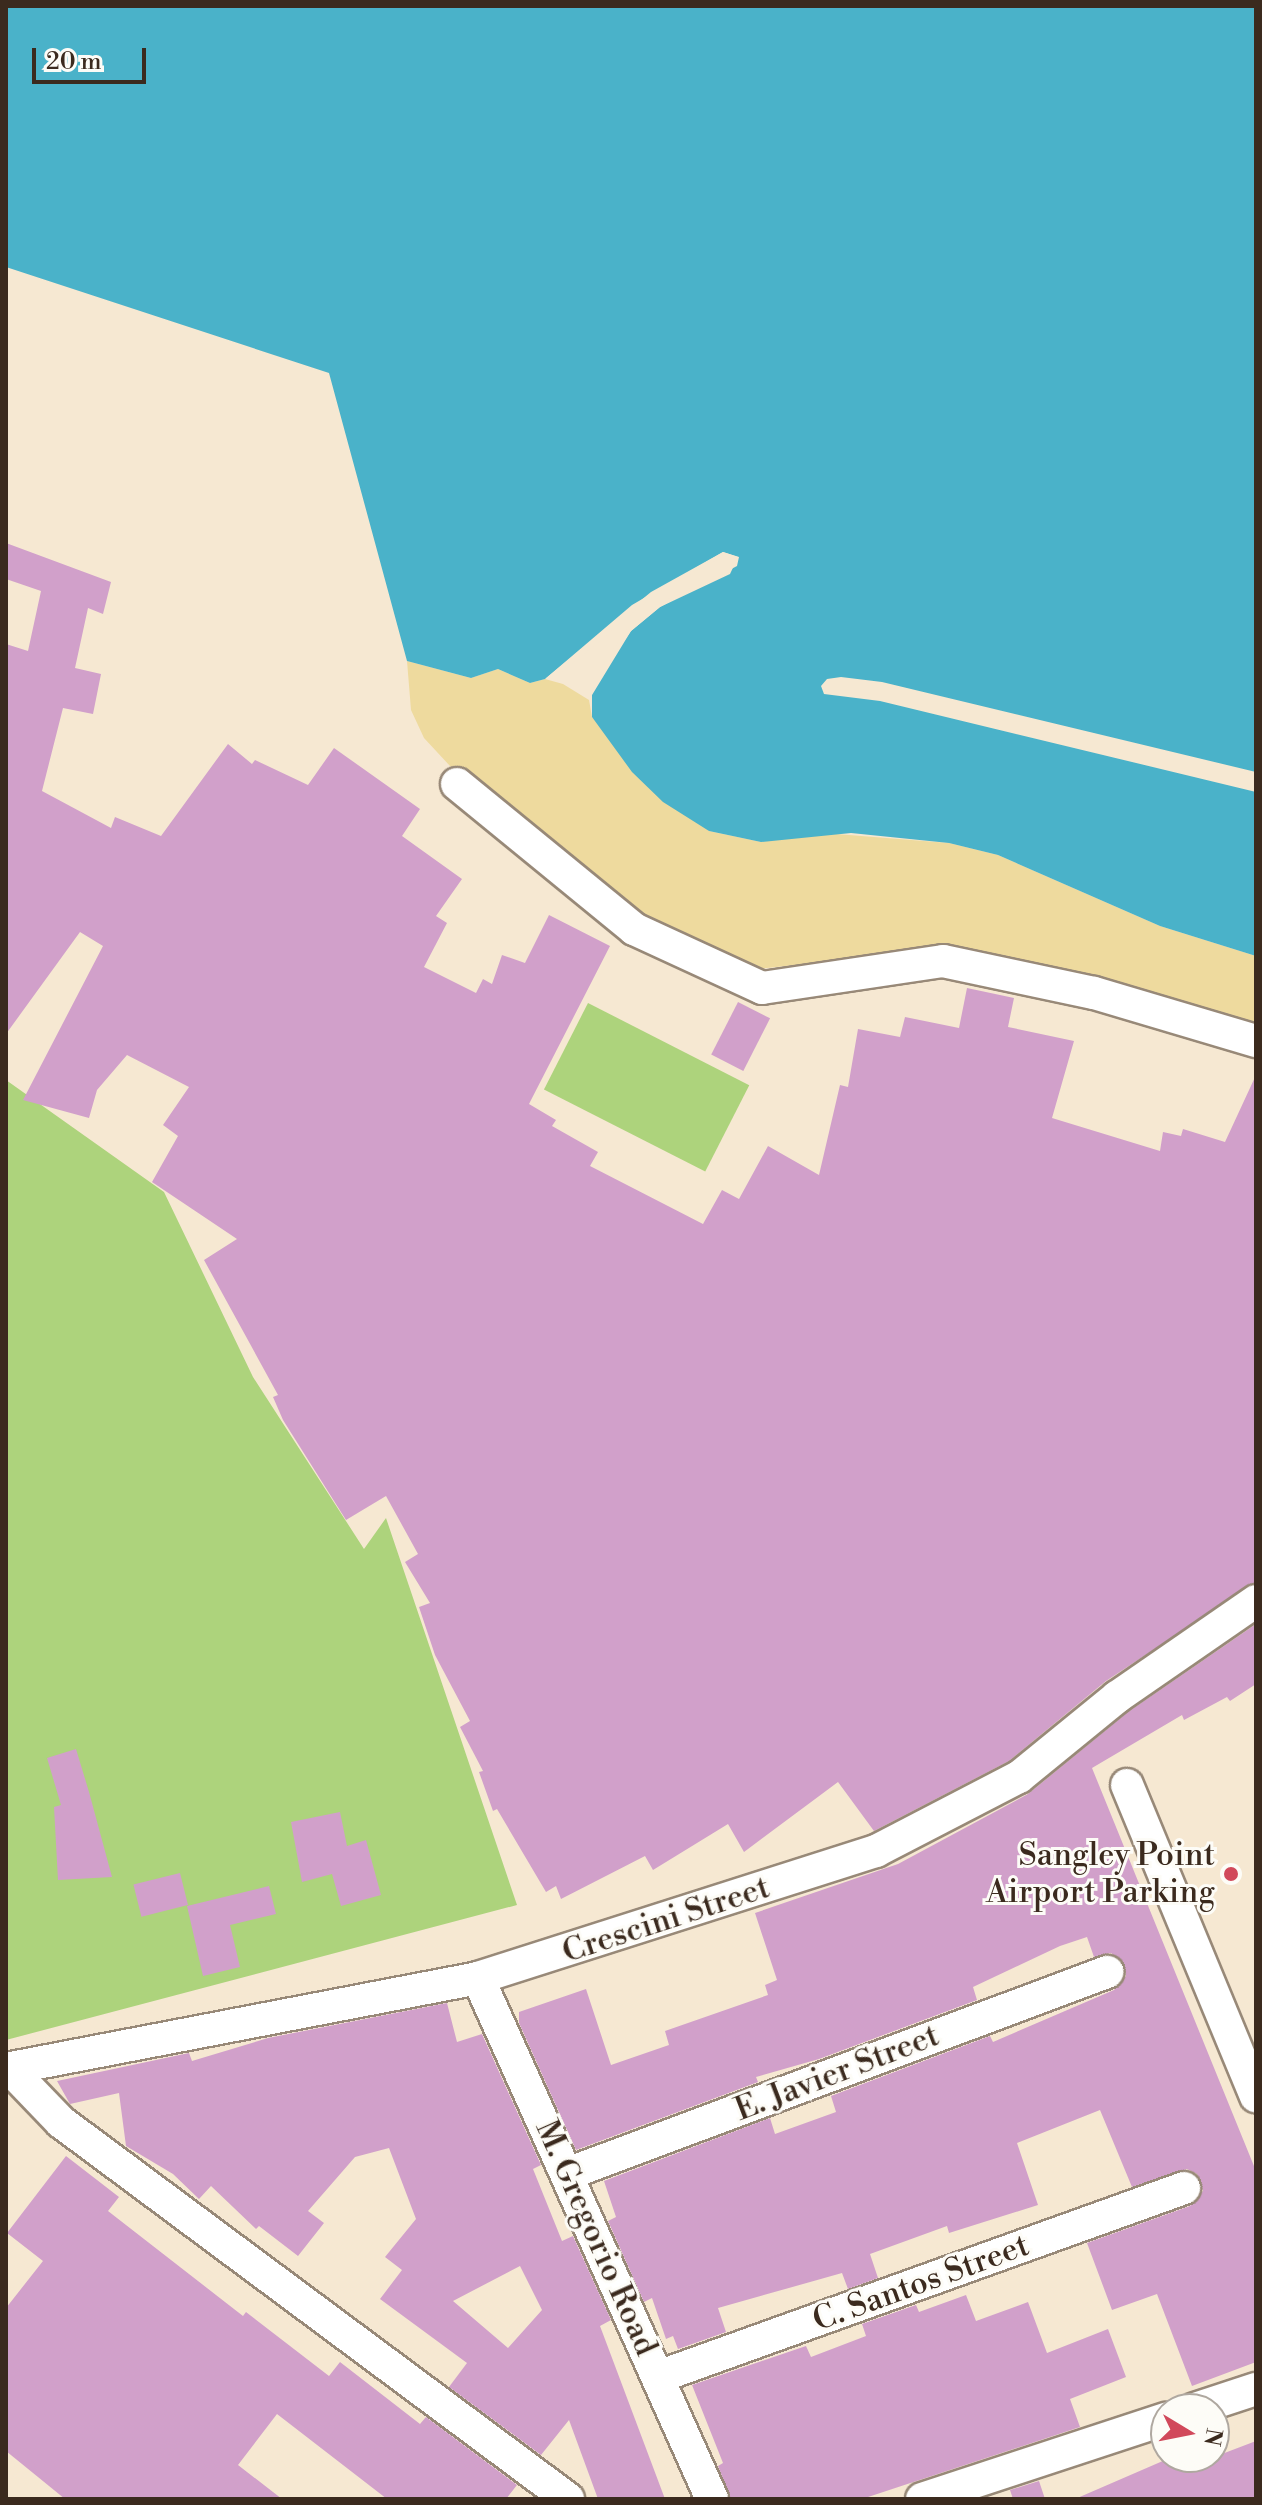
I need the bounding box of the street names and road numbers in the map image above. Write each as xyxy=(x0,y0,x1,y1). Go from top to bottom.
street label: Crescini Street xyxy=(558,1868,774,1972)
street label: E. Javier Street xyxy=(730,2016,944,2130)
street label: M. Gregorio Road xyxy=(527,2114,665,2362)
street label: C. Santos Street xyxy=(808,2226,1034,2340)

